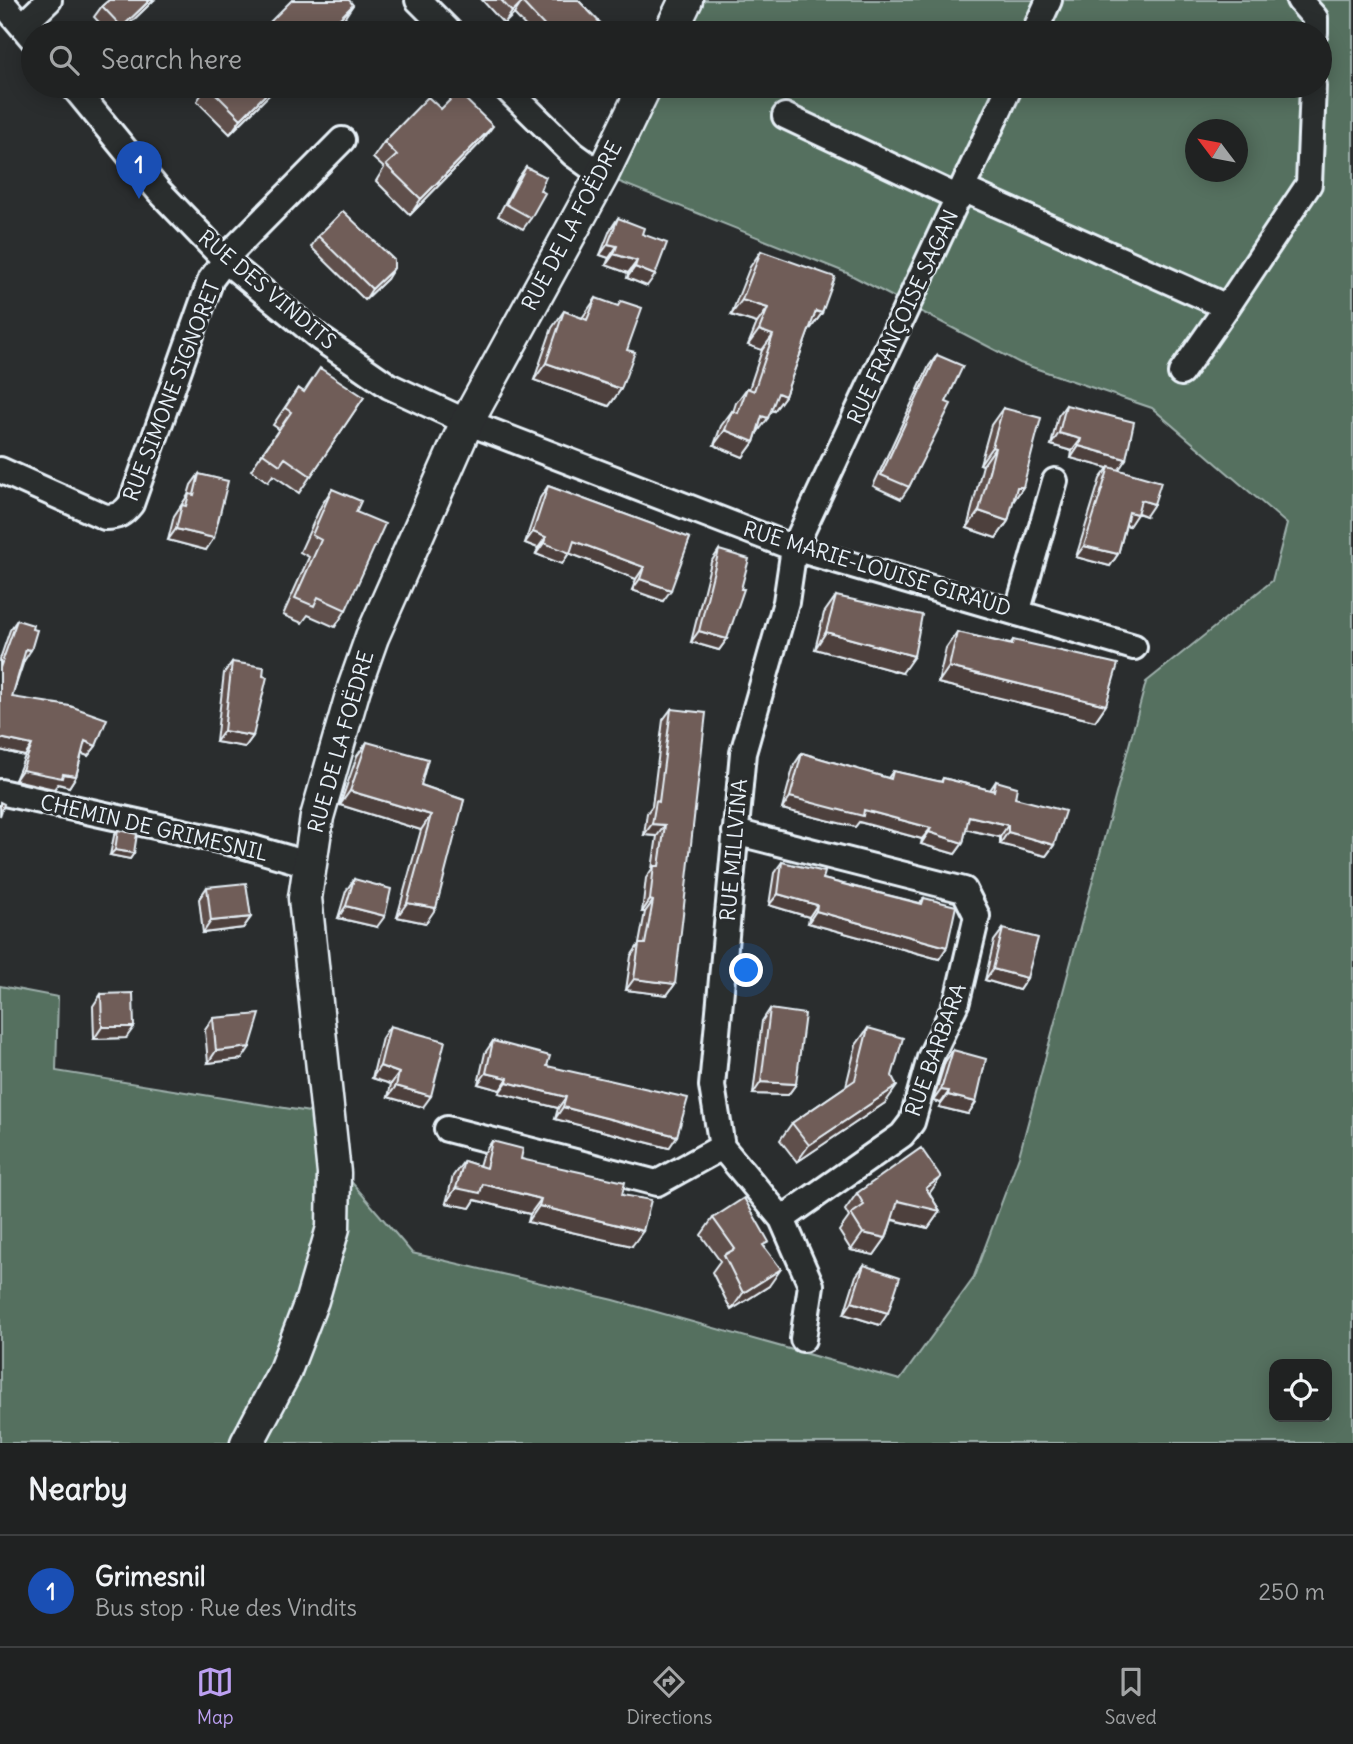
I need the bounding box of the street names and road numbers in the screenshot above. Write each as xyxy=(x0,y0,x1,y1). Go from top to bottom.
street label: RUE DE LA FOËDRE xyxy=(515,136,628,315)
street label: RUE FRANÇOISE SAGAN xyxy=(841,205,964,428)
street label: RUE DES VINDITS xyxy=(193,224,342,355)
street label: RUE SIMONE SIGNORET xyxy=(117,277,226,505)
street label: RUE MARIE-LOUISE GIRAUD xyxy=(740,515,1014,622)
street label: RUE DE LA FOËDRE xyxy=(302,648,379,836)
street label: RUE MILLVINA xyxy=(714,778,753,922)
street label: CHEMIN DE GRIMESNIL xyxy=(38,788,271,867)
street label: RUE BARBARA xyxy=(899,980,972,1120)

